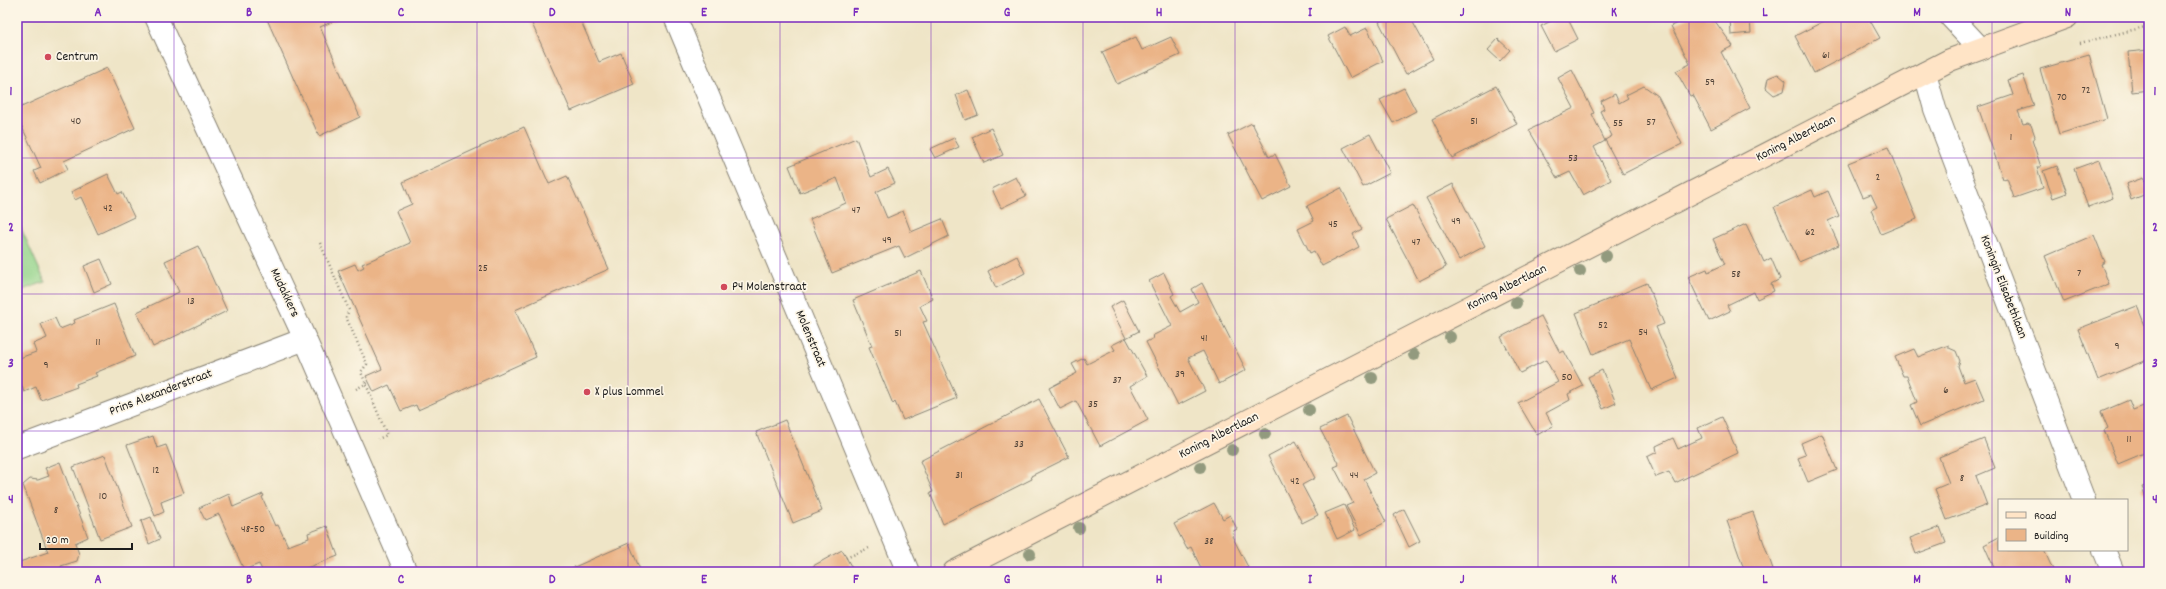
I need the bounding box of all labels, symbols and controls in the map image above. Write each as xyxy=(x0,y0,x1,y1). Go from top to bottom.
text: A xyxy=(94,4,102,23)
text: B xyxy=(246,4,252,23)
text: C xyxy=(398,4,405,23)
text: D xyxy=(549,4,556,23)
text: E xyxy=(701,4,708,23)
text: F xyxy=(853,4,859,23)
text: G xyxy=(1004,4,1011,23)
text: H xyxy=(1156,4,1163,23)
text: I xyxy=(1308,4,1313,23)
text: J xyxy=(1460,4,1465,23)
text: K xyxy=(1611,4,1617,23)
text: L xyxy=(1762,4,1768,23)
text: M xyxy=(1913,4,1921,23)
text: N xyxy=(2065,4,2071,23)
place label: Centrum xyxy=(56,48,98,67)
house number: 61 xyxy=(1822,48,1830,64)
marker: Centrum xyxy=(43,52,53,62)
house number: 59 xyxy=(1705,75,1715,91)
text: 1 xyxy=(10,83,13,102)
house number: 72 xyxy=(2081,83,2091,99)
text: 1 xyxy=(2154,83,2157,102)
house number: 70 xyxy=(2057,90,2067,106)
street label: Koning Albertlaan xyxy=(1753,111,1839,167)
house number: 40 xyxy=(71,114,81,130)
house number: 51 xyxy=(1470,114,1478,130)
house number: 57 xyxy=(1646,115,1656,131)
house number: 55 xyxy=(1613,116,1623,132)
house number: 1 xyxy=(2010,130,2012,146)
house number: 53 xyxy=(1568,151,1578,167)
house number: 2 xyxy=(1876,170,1881,186)
house number: 42 xyxy=(103,201,113,217)
house number: 47 xyxy=(852,203,860,219)
house number: 49 xyxy=(1451,214,1461,230)
house number: 45 xyxy=(1328,217,1338,233)
text: 2 xyxy=(8,219,14,238)
text: 2 xyxy=(2152,219,2158,238)
house number: 62 xyxy=(1805,225,1815,241)
street label: Koningin Elisabethlaan xyxy=(1974,232,2032,342)
house number: 49 xyxy=(882,233,892,249)
house number: 47 xyxy=(1412,235,1420,251)
street label: Koning Albertlaan xyxy=(1464,260,1550,316)
house number: 25 xyxy=(478,261,488,277)
street label: Mudakkers xyxy=(264,265,304,321)
house number: 7 xyxy=(2077,266,2081,282)
house number: 58 xyxy=(1731,267,1741,283)
place label: P4 Molenstraat xyxy=(732,278,807,297)
marker: P4 Molenstraat xyxy=(719,282,729,292)
house number: 13 xyxy=(187,294,195,310)
street label: Molenstraat xyxy=(789,308,831,371)
house number: 52 xyxy=(1598,318,1608,334)
house number: 54 xyxy=(1638,325,1648,341)
house number: 51 xyxy=(894,326,902,342)
house number: 41 xyxy=(1201,331,1207,347)
house number: 11 xyxy=(96,335,100,351)
house number: 9 xyxy=(2114,339,2120,355)
text: 3 xyxy=(8,355,14,374)
text: 3 xyxy=(2152,355,2158,374)
house number: 9 xyxy=(43,358,49,374)
street label: Prins Alexanderstraat xyxy=(107,365,216,421)
house number: 39 xyxy=(1175,367,1185,383)
house number: 50 xyxy=(1561,370,1573,386)
house number: 37 xyxy=(1112,373,1122,389)
place label: X plus Lommel xyxy=(595,383,663,402)
house number: 6 xyxy=(1943,383,1949,399)
marker: X plus Lommel xyxy=(582,387,592,397)
house number: 35 xyxy=(1088,397,1098,413)
street label: Koning Albertlaan xyxy=(1176,408,1262,464)
house number: 11 xyxy=(2127,432,2131,448)
house number: 33 xyxy=(1014,437,1024,453)
house number: 12 xyxy=(152,463,160,479)
house number: 31 xyxy=(955,468,963,484)
house number: 44 xyxy=(1349,468,1359,484)
house number: 8 xyxy=(1960,471,1964,487)
house number: 42 xyxy=(1290,474,1300,490)
house number: 10 xyxy=(99,489,107,505)
text: 4 xyxy=(8,491,14,510)
text: 4 xyxy=(2152,491,2158,510)
legend xyxy=(1998,499,2128,551)
house number: 8 xyxy=(54,503,58,519)
text: Road xyxy=(2034,508,2056,525)
house number: 48-50 xyxy=(241,522,265,538)
scale bar xyxy=(40,525,132,551)
text: Building xyxy=(2034,528,2069,545)
text: 20 m xyxy=(46,532,69,549)
house number: 38 xyxy=(1204,534,1214,550)
text: A xyxy=(94,571,102,589)
text: B xyxy=(246,571,252,589)
text: C xyxy=(398,571,405,589)
text: D xyxy=(549,571,556,589)
text: E xyxy=(701,571,708,589)
text: F xyxy=(853,571,859,589)
text: G xyxy=(1004,571,1011,589)
text: H xyxy=(1156,571,1163,589)
text: I xyxy=(1308,571,1313,589)
text: J xyxy=(1460,571,1465,589)
text: K xyxy=(1611,571,1617,589)
text: L xyxy=(1762,571,1768,589)
text: M xyxy=(1913,571,1921,589)
text: N xyxy=(2065,571,2071,589)

